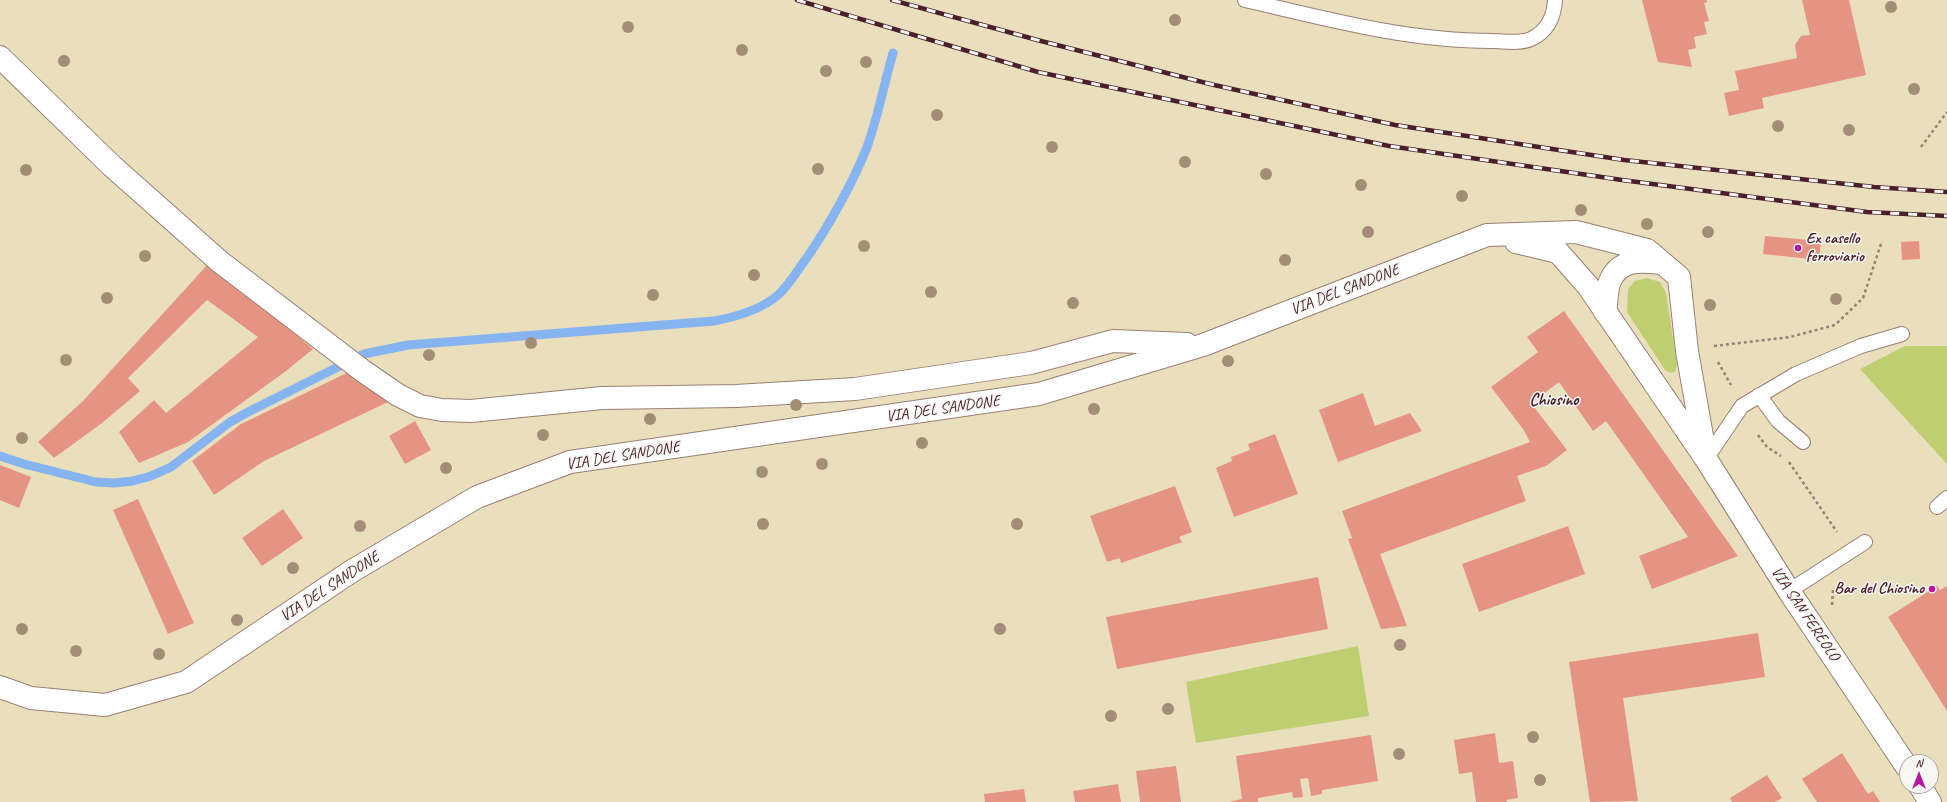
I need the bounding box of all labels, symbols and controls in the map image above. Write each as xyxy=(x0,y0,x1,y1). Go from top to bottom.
place label: Ex casello ferroviario xyxy=(1806,229,1864,267)
marker: Ex casello ferroviario xyxy=(1793,243,1803,253)
street label: VIA DEL SANDONE xyxy=(1288,260,1402,320)
district label: Chiosino xyxy=(1530,391,1578,411)
street label: VIA DEL SANDONE xyxy=(885,392,1001,426)
street label: VIA DEL SANDONE xyxy=(565,438,681,474)
street label: VIA DEL SANDONE xyxy=(277,548,383,626)
street label: VIA SAN FEREOLO xyxy=(1766,563,1844,665)
place label: Bar del Chiosino xyxy=(1834,579,1924,599)
marker: Bar del Chiosino xyxy=(1927,584,1937,594)
north arrow xyxy=(1899,754,1939,794)
text: N xyxy=(1916,756,1922,770)

